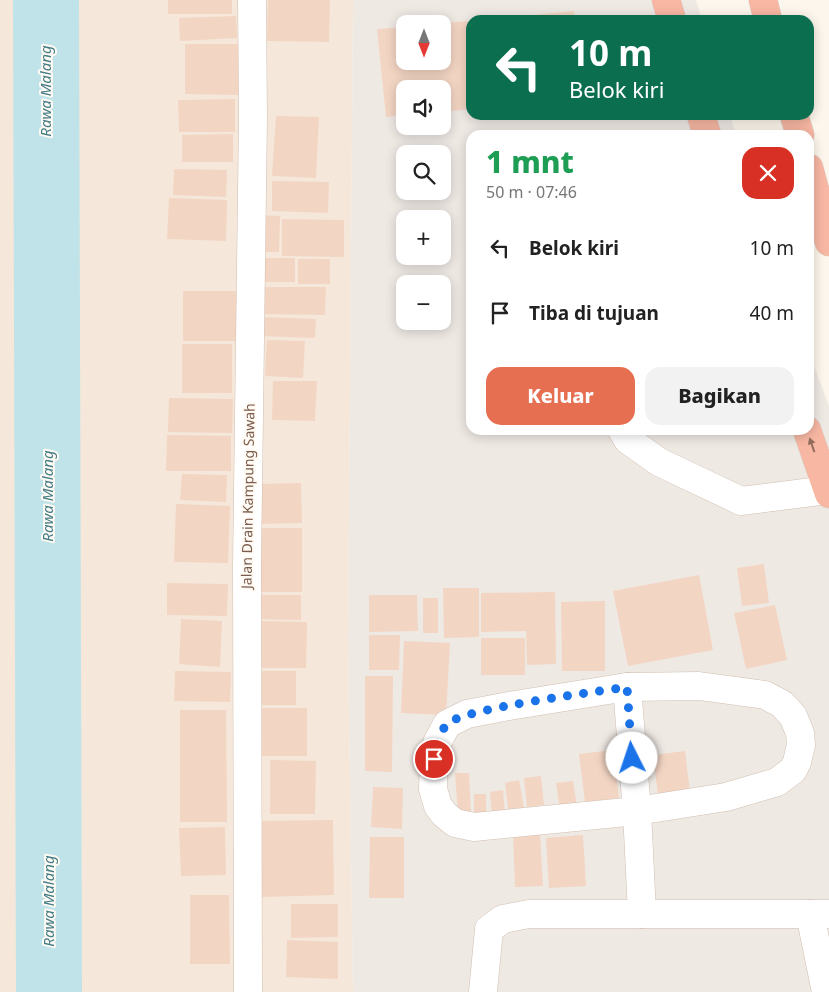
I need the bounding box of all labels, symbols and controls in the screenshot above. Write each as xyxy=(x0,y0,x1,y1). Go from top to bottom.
north arrow xyxy=(396,15,451,70)
map controls xyxy=(396,15,451,330)
text: 10 m xyxy=(569,29,652,76)
icon: left xyxy=(486,35,551,100)
water label: Rawa Malang xyxy=(35,45,55,137)
text: Belok kiri xyxy=(569,74,664,104)
button: sound xyxy=(396,80,451,135)
text: 1 mnt xyxy=(486,141,574,182)
button: search xyxy=(396,145,451,200)
button: close xyxy=(742,147,794,199)
text: 50 m · 07:46 xyxy=(486,181,577,203)
button: + xyxy=(396,210,451,265)
icon: left xyxy=(486,234,514,262)
text: Belok kiri xyxy=(529,235,619,261)
text: 10 m xyxy=(750,235,794,261)
button: − xyxy=(396,275,451,330)
icon: arrive xyxy=(486,299,514,327)
text: Tiba di tujuan xyxy=(529,300,659,326)
text: 40 m xyxy=(750,300,794,326)
button: Keluar xyxy=(486,367,635,425)
button: Bagikan xyxy=(645,367,794,425)
street label: Jalan Drain Kampung Sawah xyxy=(236,403,259,591)
one-way arrow xyxy=(808,438,815,453)
water label: Rawa Malang xyxy=(37,450,57,542)
position arrow xyxy=(605,731,657,783)
pin xyxy=(413,738,455,780)
icon: arrive xyxy=(420,745,448,773)
water label: Rawa Malang xyxy=(38,855,58,947)

